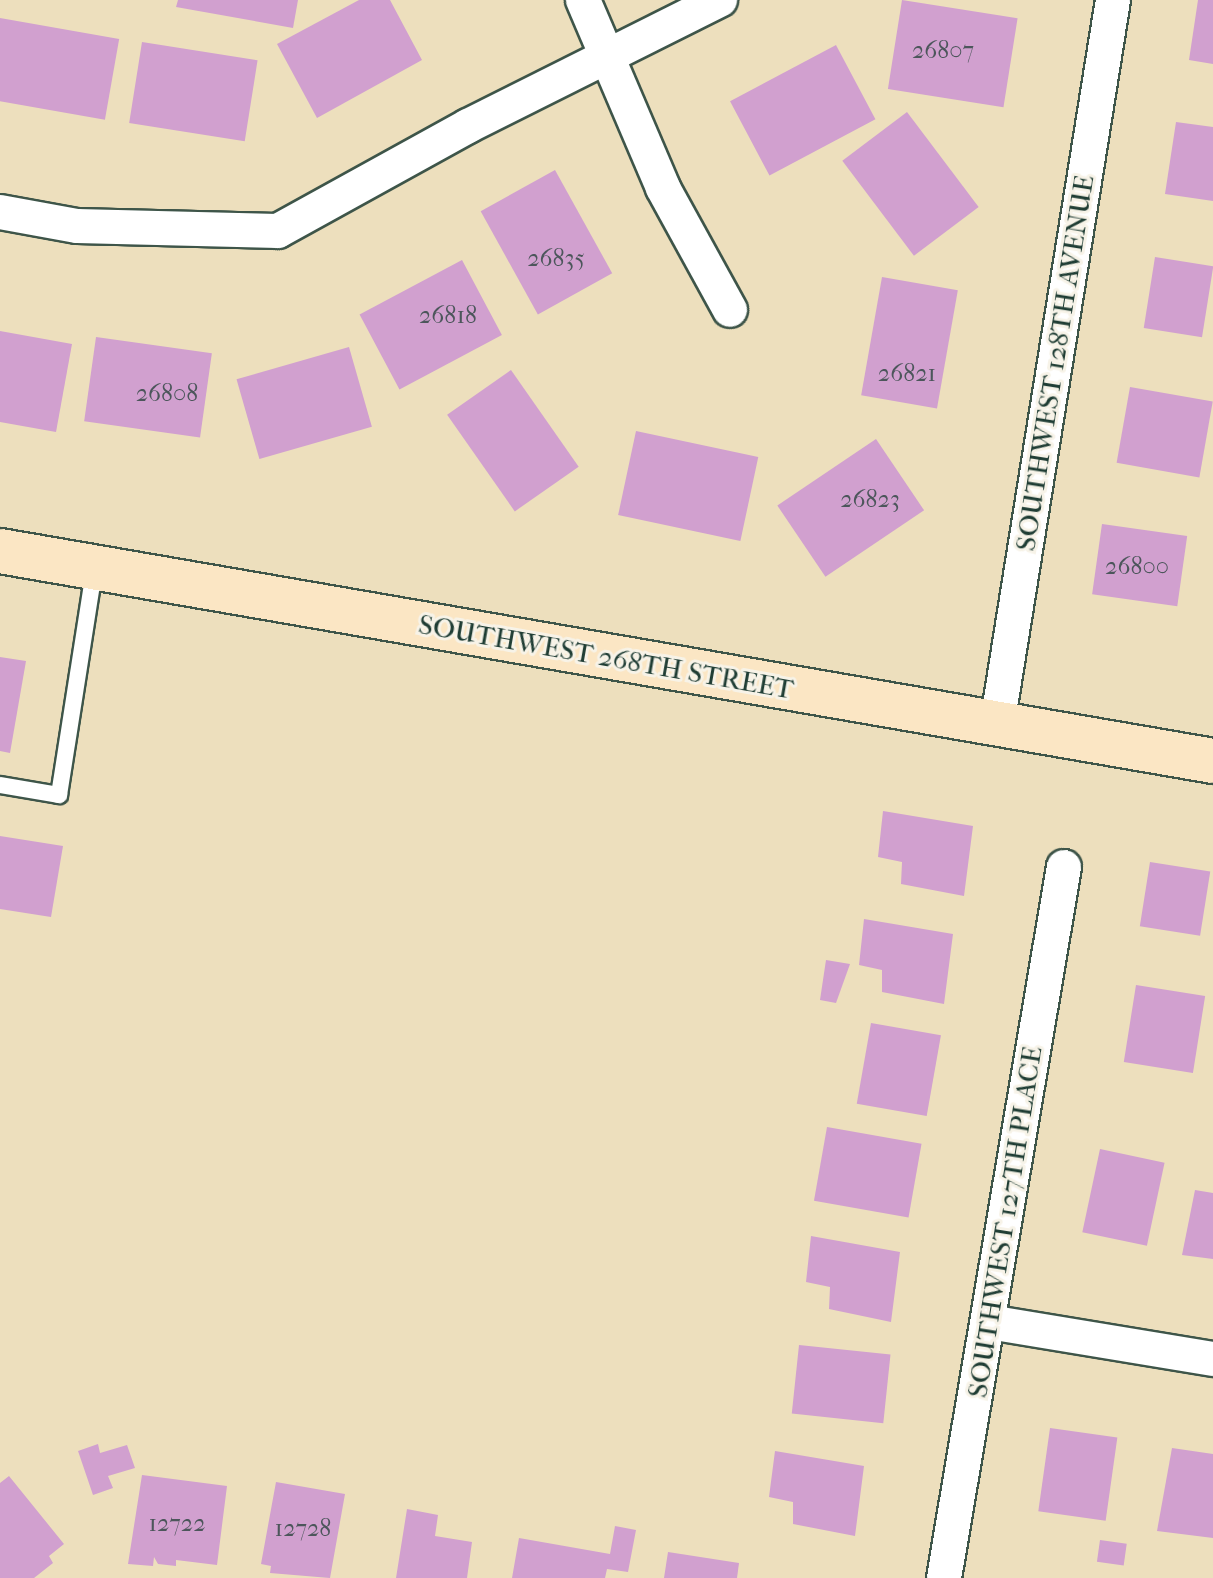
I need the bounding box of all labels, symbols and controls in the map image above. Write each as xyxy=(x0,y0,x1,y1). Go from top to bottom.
house number: 26807 xyxy=(912,37,974,65)
street label: SOUTHWEST 128TH AVENUE xyxy=(1009,173,1101,553)
house number: 26835 xyxy=(527,245,585,273)
house number: 26818 xyxy=(419,302,477,330)
house number: 26821 xyxy=(878,360,936,388)
house number: 26808 xyxy=(136,380,198,408)
house number: 26823 xyxy=(840,486,900,514)
house number: 26800 xyxy=(1105,553,1169,581)
street label: SOUTHWEST 268TH STREET xyxy=(416,607,796,707)
street label: SOUTHWEST 127TH PLACE xyxy=(961,1044,1049,1400)
house number: 12722 xyxy=(148,1510,206,1538)
house number: 12728 xyxy=(275,1515,331,1543)

